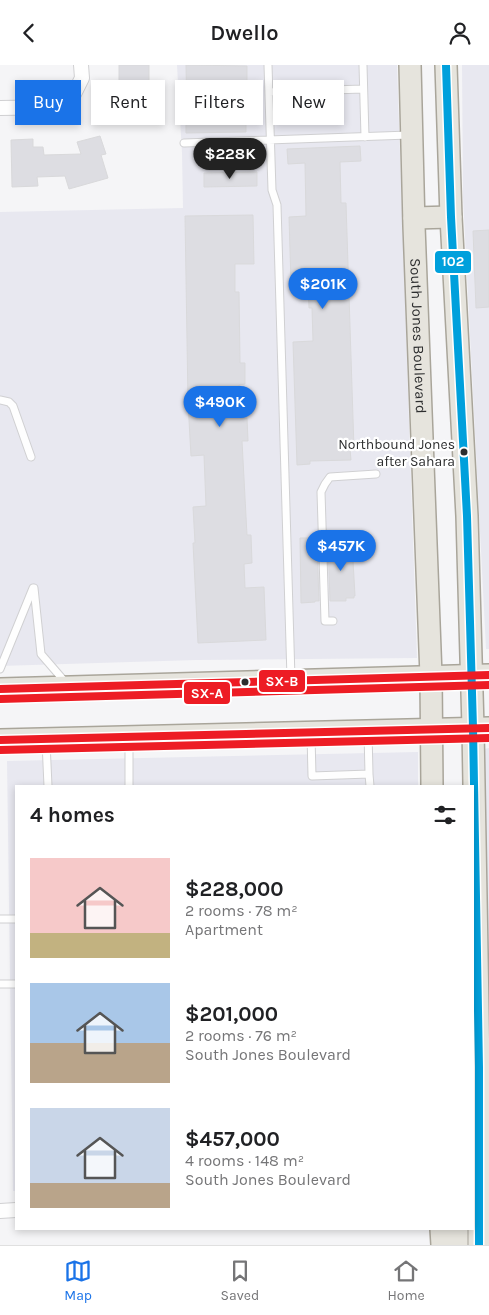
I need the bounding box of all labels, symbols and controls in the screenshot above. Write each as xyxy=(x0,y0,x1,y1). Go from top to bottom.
icon: back xyxy=(15,19,43,47)
icon: person xyxy=(446,19,474,47)
text: Dwello xyxy=(210,20,279,46)
chip: Buy xyxy=(15,80,81,125)
chip: Rent xyxy=(91,80,165,125)
chip: Filters xyxy=(175,80,263,125)
chip: New xyxy=(273,80,344,125)
pin: $228K xyxy=(195,137,265,180)
text: $228K xyxy=(204,144,256,163)
line badge: 102 xyxy=(434,250,472,274)
text: 102 xyxy=(442,253,464,270)
street label: South Jones Boulevard xyxy=(406,258,430,414)
pin: $201K xyxy=(288,267,358,310)
text: $201K xyxy=(300,274,347,293)
pin: $490K xyxy=(185,385,255,428)
text: $490K xyxy=(195,392,245,411)
place label: Northbound Jones after Sahara xyxy=(338,436,455,470)
marker: Northbound Jones after Sahara xyxy=(459,447,469,457)
pin: $457K xyxy=(306,529,376,572)
text: $457K xyxy=(317,536,365,555)
line badge: SX-B xyxy=(258,669,306,693)
text: SX-B xyxy=(266,673,298,690)
unlabelled marker xyxy=(240,677,250,687)
line badge: SX-A xyxy=(183,681,231,705)
text: SX-A xyxy=(191,685,223,702)
icon: filters xyxy=(431,801,459,829)
text: 4 homes xyxy=(30,803,115,827)
text: $228,000 xyxy=(185,877,284,901)
icon: home xyxy=(70,878,130,938)
text: 2 rooms · 78 m² xyxy=(185,901,298,920)
text: Apartment xyxy=(185,920,263,939)
text: $201,000 xyxy=(185,1002,278,1026)
icon: home xyxy=(70,1003,130,1063)
text: 2 rooms · 76 m² xyxy=(185,1026,297,1045)
text: South Jones Boulevard xyxy=(185,1045,351,1064)
text: $457,000 xyxy=(185,1127,280,1151)
icon: home xyxy=(70,1128,130,1188)
text: 4 rooms · 148 m² xyxy=(185,1151,304,1170)
text: South Jones Boulevard xyxy=(185,1170,351,1189)
tab: Map xyxy=(64,1257,92,1304)
tab: Saved xyxy=(220,1257,259,1304)
tab: Home xyxy=(388,1257,425,1304)

